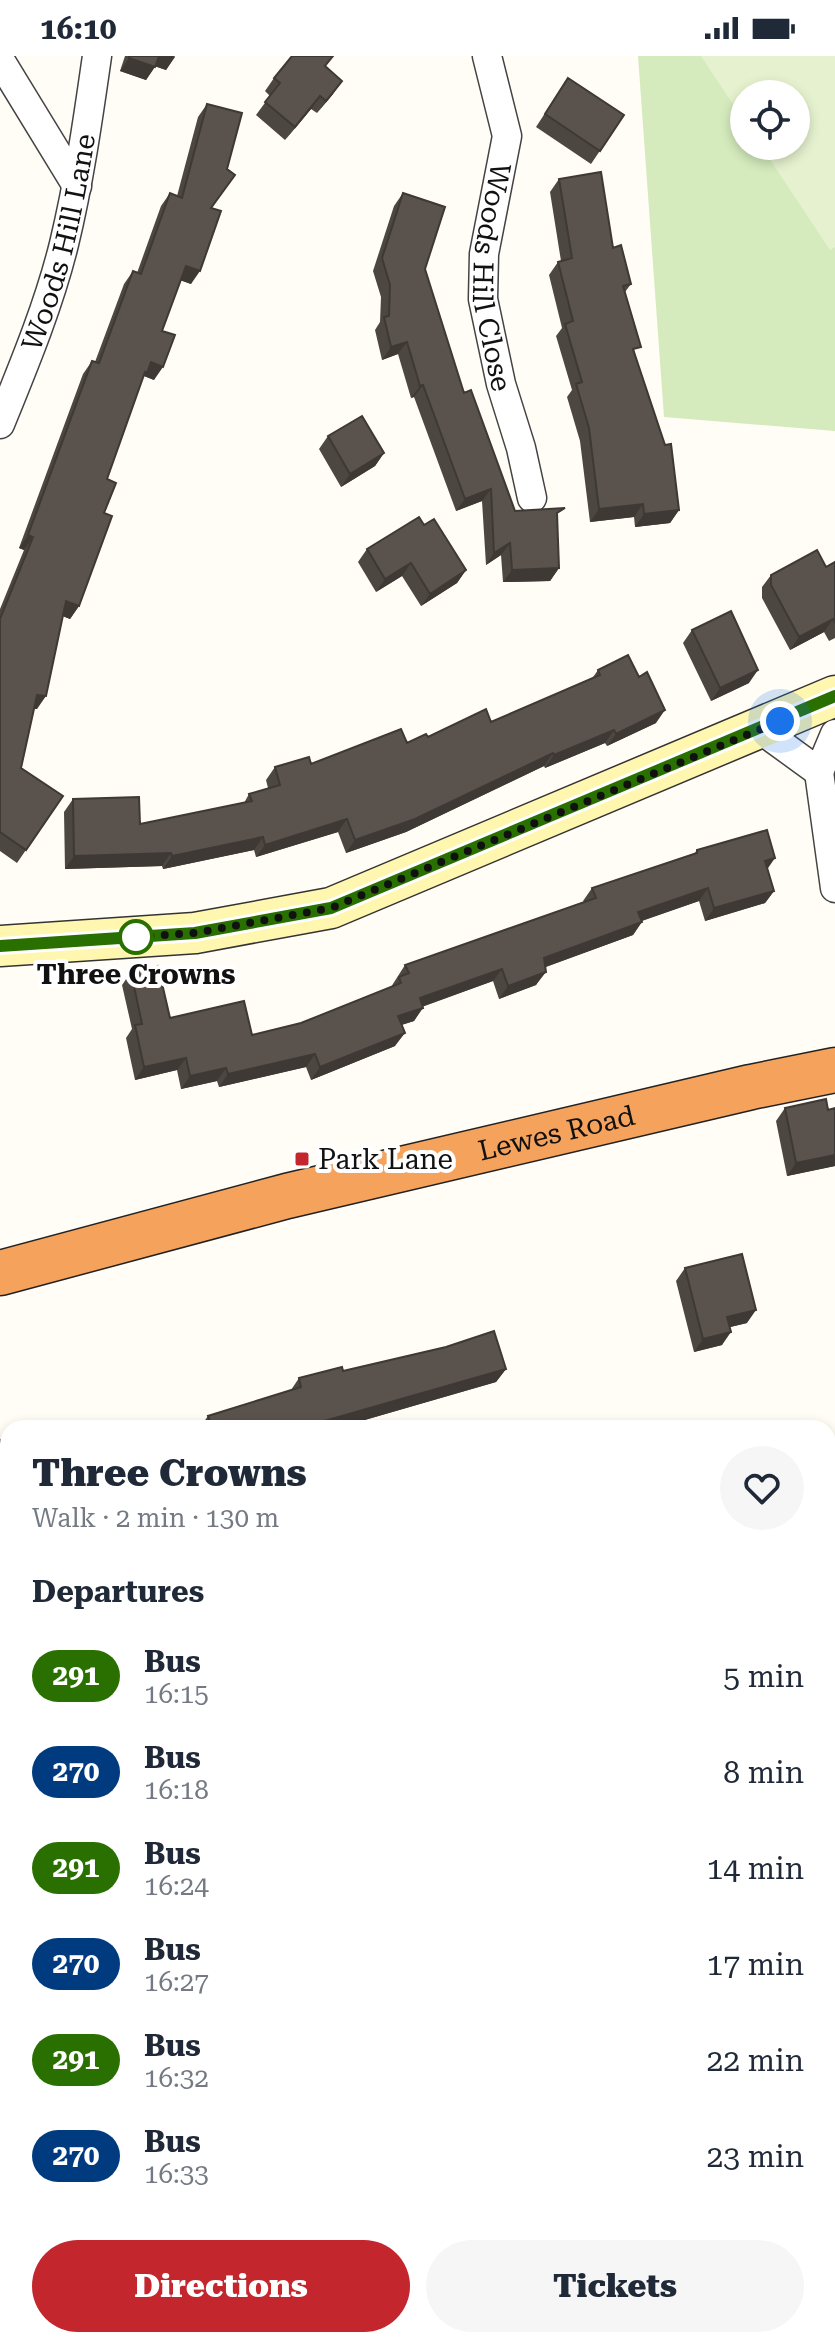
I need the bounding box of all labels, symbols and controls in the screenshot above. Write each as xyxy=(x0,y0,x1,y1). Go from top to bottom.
text: 16:10 xyxy=(40,11,117,46)
map controls xyxy=(730,80,810,160)
button: locate xyxy=(730,80,810,160)
street label: Woods Hill Lane xyxy=(15,131,102,355)
street label: Woods Hill Close xyxy=(466,160,519,394)
your location xyxy=(760,701,800,741)
marker: Three Crowns xyxy=(119,920,153,954)
place label: Three Crowns xyxy=(37,958,235,991)
street label: Lewes Road xyxy=(475,1098,638,1167)
place label: Park Lane xyxy=(318,1143,453,1176)
marker: Park Lane xyxy=(293,1150,311,1168)
button: heart xyxy=(720,1446,804,1530)
text: Three Crowns xyxy=(32,1451,307,1495)
text: Walk · 2 min · 130 m xyxy=(32,1503,279,1533)
text: Departures xyxy=(32,1574,204,1609)
text: Bus xyxy=(144,1644,201,1679)
text: 291 xyxy=(52,1659,100,1692)
text: 5 min xyxy=(723,1659,804,1694)
text: 16:15 xyxy=(144,1679,209,1709)
text: Bus xyxy=(144,1740,201,1775)
text: 270 xyxy=(52,1755,100,1788)
text: 8 min xyxy=(723,1755,804,1790)
text: 16:18 xyxy=(144,1775,209,1805)
text: Bus xyxy=(144,1836,201,1871)
text: 291 xyxy=(52,1851,100,1884)
text: 14 min xyxy=(707,1851,804,1886)
text: 16:24 xyxy=(144,1871,209,1901)
text: Bus xyxy=(144,1932,201,1967)
text: 270 xyxy=(52,1947,100,1980)
text: 17 min xyxy=(707,1947,804,1982)
text: 16:27 xyxy=(144,1967,209,1997)
text: Bus xyxy=(144,2028,201,2063)
text: 291 xyxy=(52,2043,100,2076)
text: 22 min xyxy=(707,2043,804,2078)
text: 16:32 xyxy=(144,2063,209,2093)
text: Bus xyxy=(144,2124,201,2159)
text: 270 xyxy=(52,2139,100,2172)
text: 23 min xyxy=(707,2139,804,2174)
text: 16:33 xyxy=(144,2159,209,2189)
button: Directions xyxy=(32,2240,410,2332)
button: Tickets xyxy=(426,2240,804,2332)

